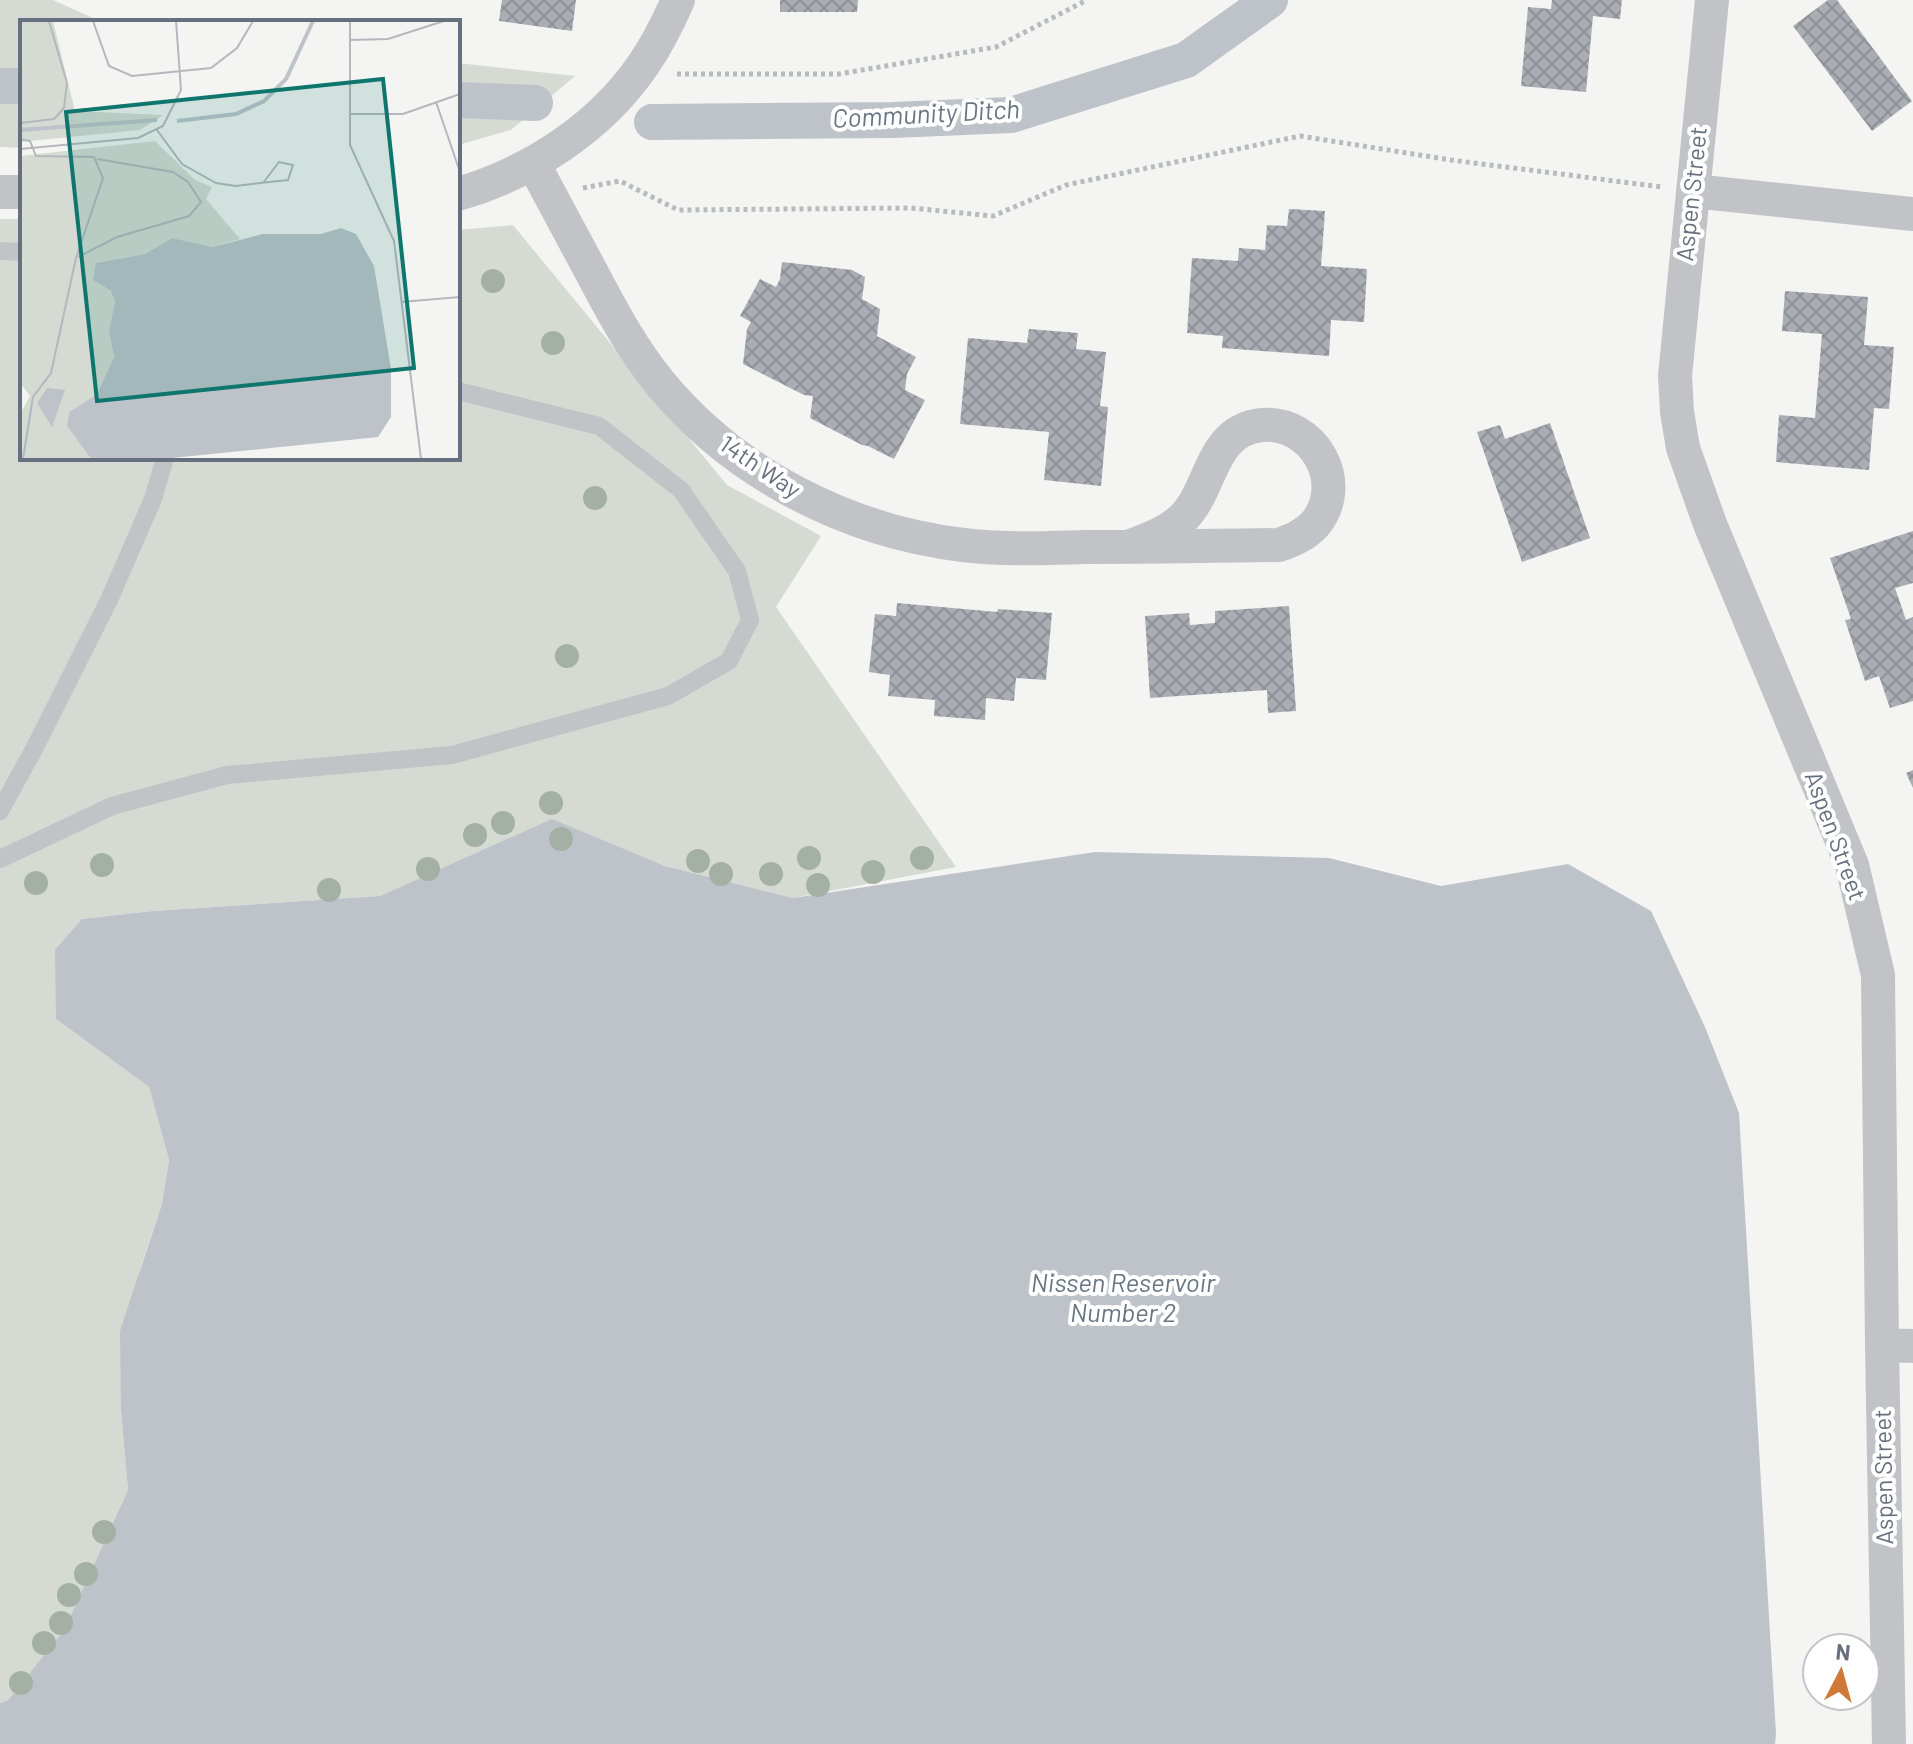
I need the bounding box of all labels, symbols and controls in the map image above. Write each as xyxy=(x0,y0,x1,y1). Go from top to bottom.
inset map xyxy=(20,20,460,460)
water label: Community Ditch xyxy=(831,92,1020,133)
street label: Aspen Street xyxy=(1669,125,1712,263)
street label: 14th Way xyxy=(715,428,807,503)
street label: Aspen Street xyxy=(1800,767,1873,904)
water label: Nissen Reservoir Number 2 xyxy=(1031,1266,1216,1327)
street label: Aspen Street xyxy=(1867,1409,1898,1545)
north arrow xyxy=(1801,1632,1881,1712)
text: N xyxy=(1835,1637,1852,1665)

